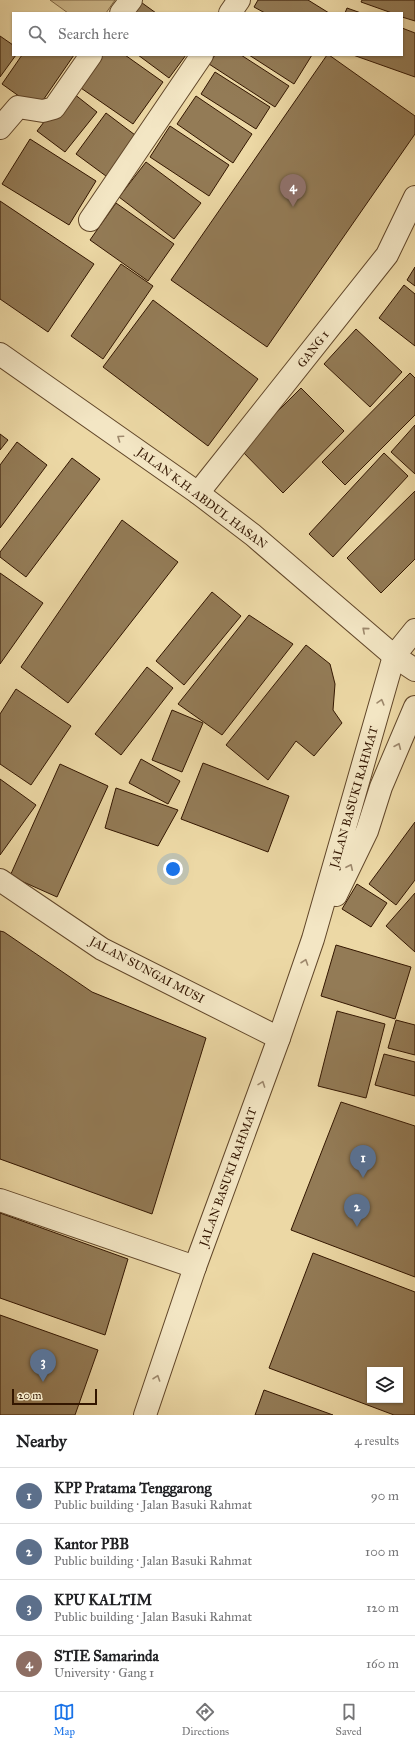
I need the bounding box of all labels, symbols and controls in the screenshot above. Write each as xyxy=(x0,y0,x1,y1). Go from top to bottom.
search box xyxy=(12,12,403,56)
icon: search xyxy=(26,23,48,45)
text: Search here xyxy=(58,25,129,43)
pin: 4 xyxy=(280,174,306,207)
street label: GANG 1 xyxy=(294,328,332,370)
one-way arrow xyxy=(117,436,124,443)
street label: JALAN K.H. ABDUL HASAN xyxy=(132,443,270,552)
one-way arrow xyxy=(362,628,369,635)
one-way arrow xyxy=(376,699,385,706)
street label: JALAN BASUKI RAHMAT xyxy=(326,725,382,872)
one-way arrow xyxy=(394,743,402,750)
your location xyxy=(163,859,183,879)
one-way arrow xyxy=(345,863,353,871)
street label: JALAN SUNGAI MUSI xyxy=(85,933,207,1007)
one-way arrow xyxy=(301,958,309,965)
one-way arrow xyxy=(258,1081,266,1088)
street label: JALAN BASUKI RAHMAT xyxy=(196,1106,261,1251)
pin: 1 xyxy=(350,1145,376,1178)
pin: 2 xyxy=(344,1194,370,1227)
pin: 3 xyxy=(30,1349,56,1382)
map controls xyxy=(367,1367,403,1403)
button: layers xyxy=(367,1367,403,1403)
one-way arrow xyxy=(153,1375,161,1382)
scale bar xyxy=(12,1387,97,1406)
text: 20 m xyxy=(18,1389,41,1402)
text: Nearby xyxy=(16,1431,67,1452)
text: 4 results xyxy=(354,1433,399,1449)
text: KPP Pratama Tenggarong xyxy=(54,1479,211,1497)
text: 1 xyxy=(26,1488,32,1504)
text: 90 m xyxy=(371,1488,399,1504)
text: Public building · Jalan Basuki Rahmat xyxy=(54,1497,252,1513)
text: Kantor PBB xyxy=(54,1535,129,1553)
text: 2 xyxy=(26,1544,32,1560)
text: 100 m xyxy=(365,1544,399,1560)
text: Public building · Jalan Basuki Rahmat xyxy=(54,1553,252,1569)
text: KPU KALTIM xyxy=(54,1591,152,1609)
text: 3 xyxy=(26,1600,32,1616)
text: 120 m xyxy=(366,1600,399,1616)
text: Public building · Jalan Basuki Rahmat xyxy=(54,1609,252,1625)
text: STIE Samarinda xyxy=(54,1647,159,1665)
text: 4 xyxy=(25,1656,33,1672)
text: 160 m xyxy=(366,1656,399,1672)
text: University · Gang 1 xyxy=(54,1665,154,1681)
tab: Map xyxy=(53,1701,75,1738)
tab: Directions xyxy=(182,1701,229,1738)
tab: Saved xyxy=(336,1701,362,1738)

